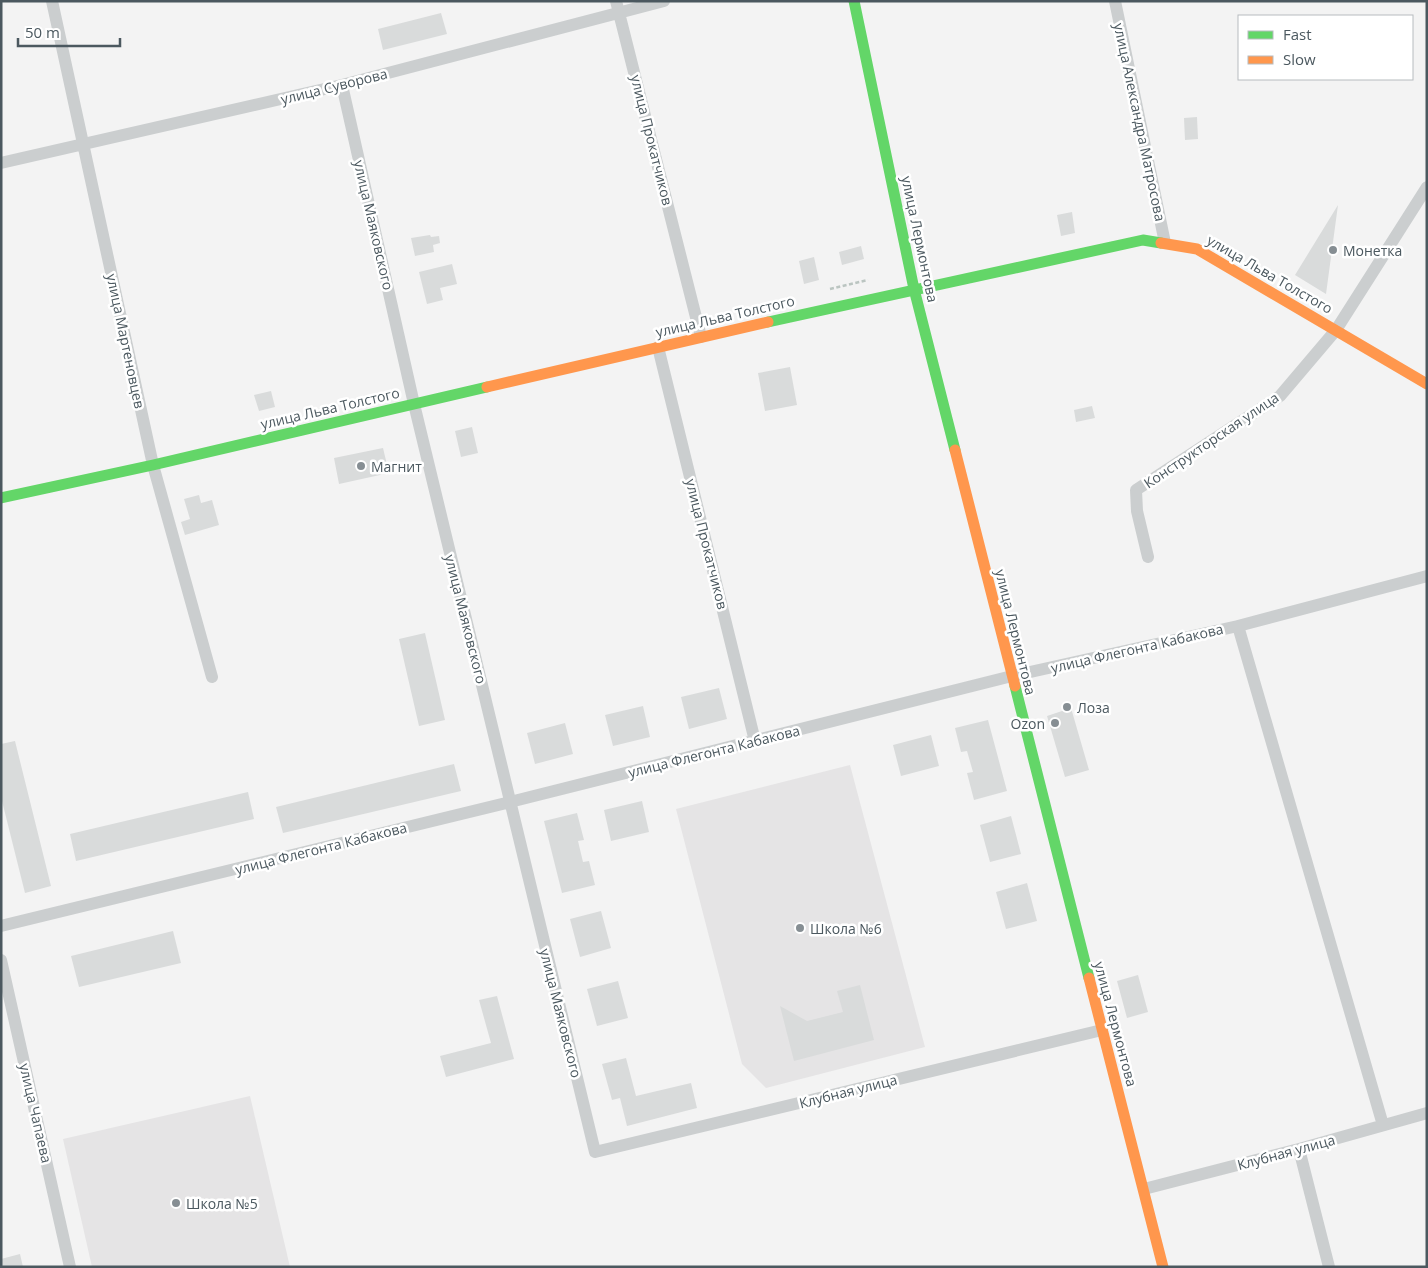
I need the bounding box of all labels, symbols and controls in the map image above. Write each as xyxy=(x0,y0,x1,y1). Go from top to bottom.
scale bar xyxy=(18,15,120,47)
legend xyxy=(1238,15,1413,80)
street label: улица Александра Матросова xyxy=(1110,21,1170,223)
text: 50 m xyxy=(25,22,60,42)
text: Fast xyxy=(1283,24,1312,44)
text: Slow xyxy=(1283,49,1316,69)
street label: улица Суворова xyxy=(279,64,389,108)
street label: улица Прокатчиков xyxy=(627,73,677,207)
street label: улица Маяковского xyxy=(350,158,398,292)
street label: улица Лермонтова xyxy=(897,174,943,304)
street label: улица Льва Толстого xyxy=(1204,230,1336,318)
place label: Монетка xyxy=(1343,241,1402,260)
marker: Монетка xyxy=(1327,244,1339,256)
street label: улица Мартеновцев xyxy=(102,272,150,410)
street label: улица Льва Толстого xyxy=(654,291,796,341)
street label: улица Льва Толстого xyxy=(259,383,401,433)
street label: Конструкторская улица xyxy=(1140,388,1282,492)
place label: Магнит xyxy=(371,457,422,476)
marker: Магнит xyxy=(355,460,367,472)
street label: улица Прокатчиков xyxy=(682,477,732,611)
street label: улица Маяковского xyxy=(441,552,491,686)
street label: улица Лермонтова xyxy=(991,567,1041,697)
street label: улица Флегонта Кабакова xyxy=(1049,619,1225,677)
place label: Лоза xyxy=(1077,698,1110,717)
marker: Лоза xyxy=(1061,701,1073,713)
place label: Ozon xyxy=(1011,714,1045,733)
marker: Ozon xyxy=(1049,717,1061,729)
street label: улица Флегонта Кабакова xyxy=(626,720,802,782)
street label: улица Флегонта Кабакова xyxy=(233,817,409,879)
place label: Школа №6 xyxy=(810,919,882,938)
marker: Школа №6 xyxy=(794,922,806,934)
street label: улица Маяковского xyxy=(536,946,586,1080)
street label: улица Лермонтова xyxy=(1090,959,1142,1089)
street label: улица Чапаева xyxy=(15,1061,57,1165)
street label: Клубная улица xyxy=(797,1070,899,1112)
street label: Клубная улица xyxy=(1235,1130,1337,1174)
place label: Школа №5 xyxy=(186,1194,258,1213)
marker: Школа №5 xyxy=(170,1197,182,1209)

